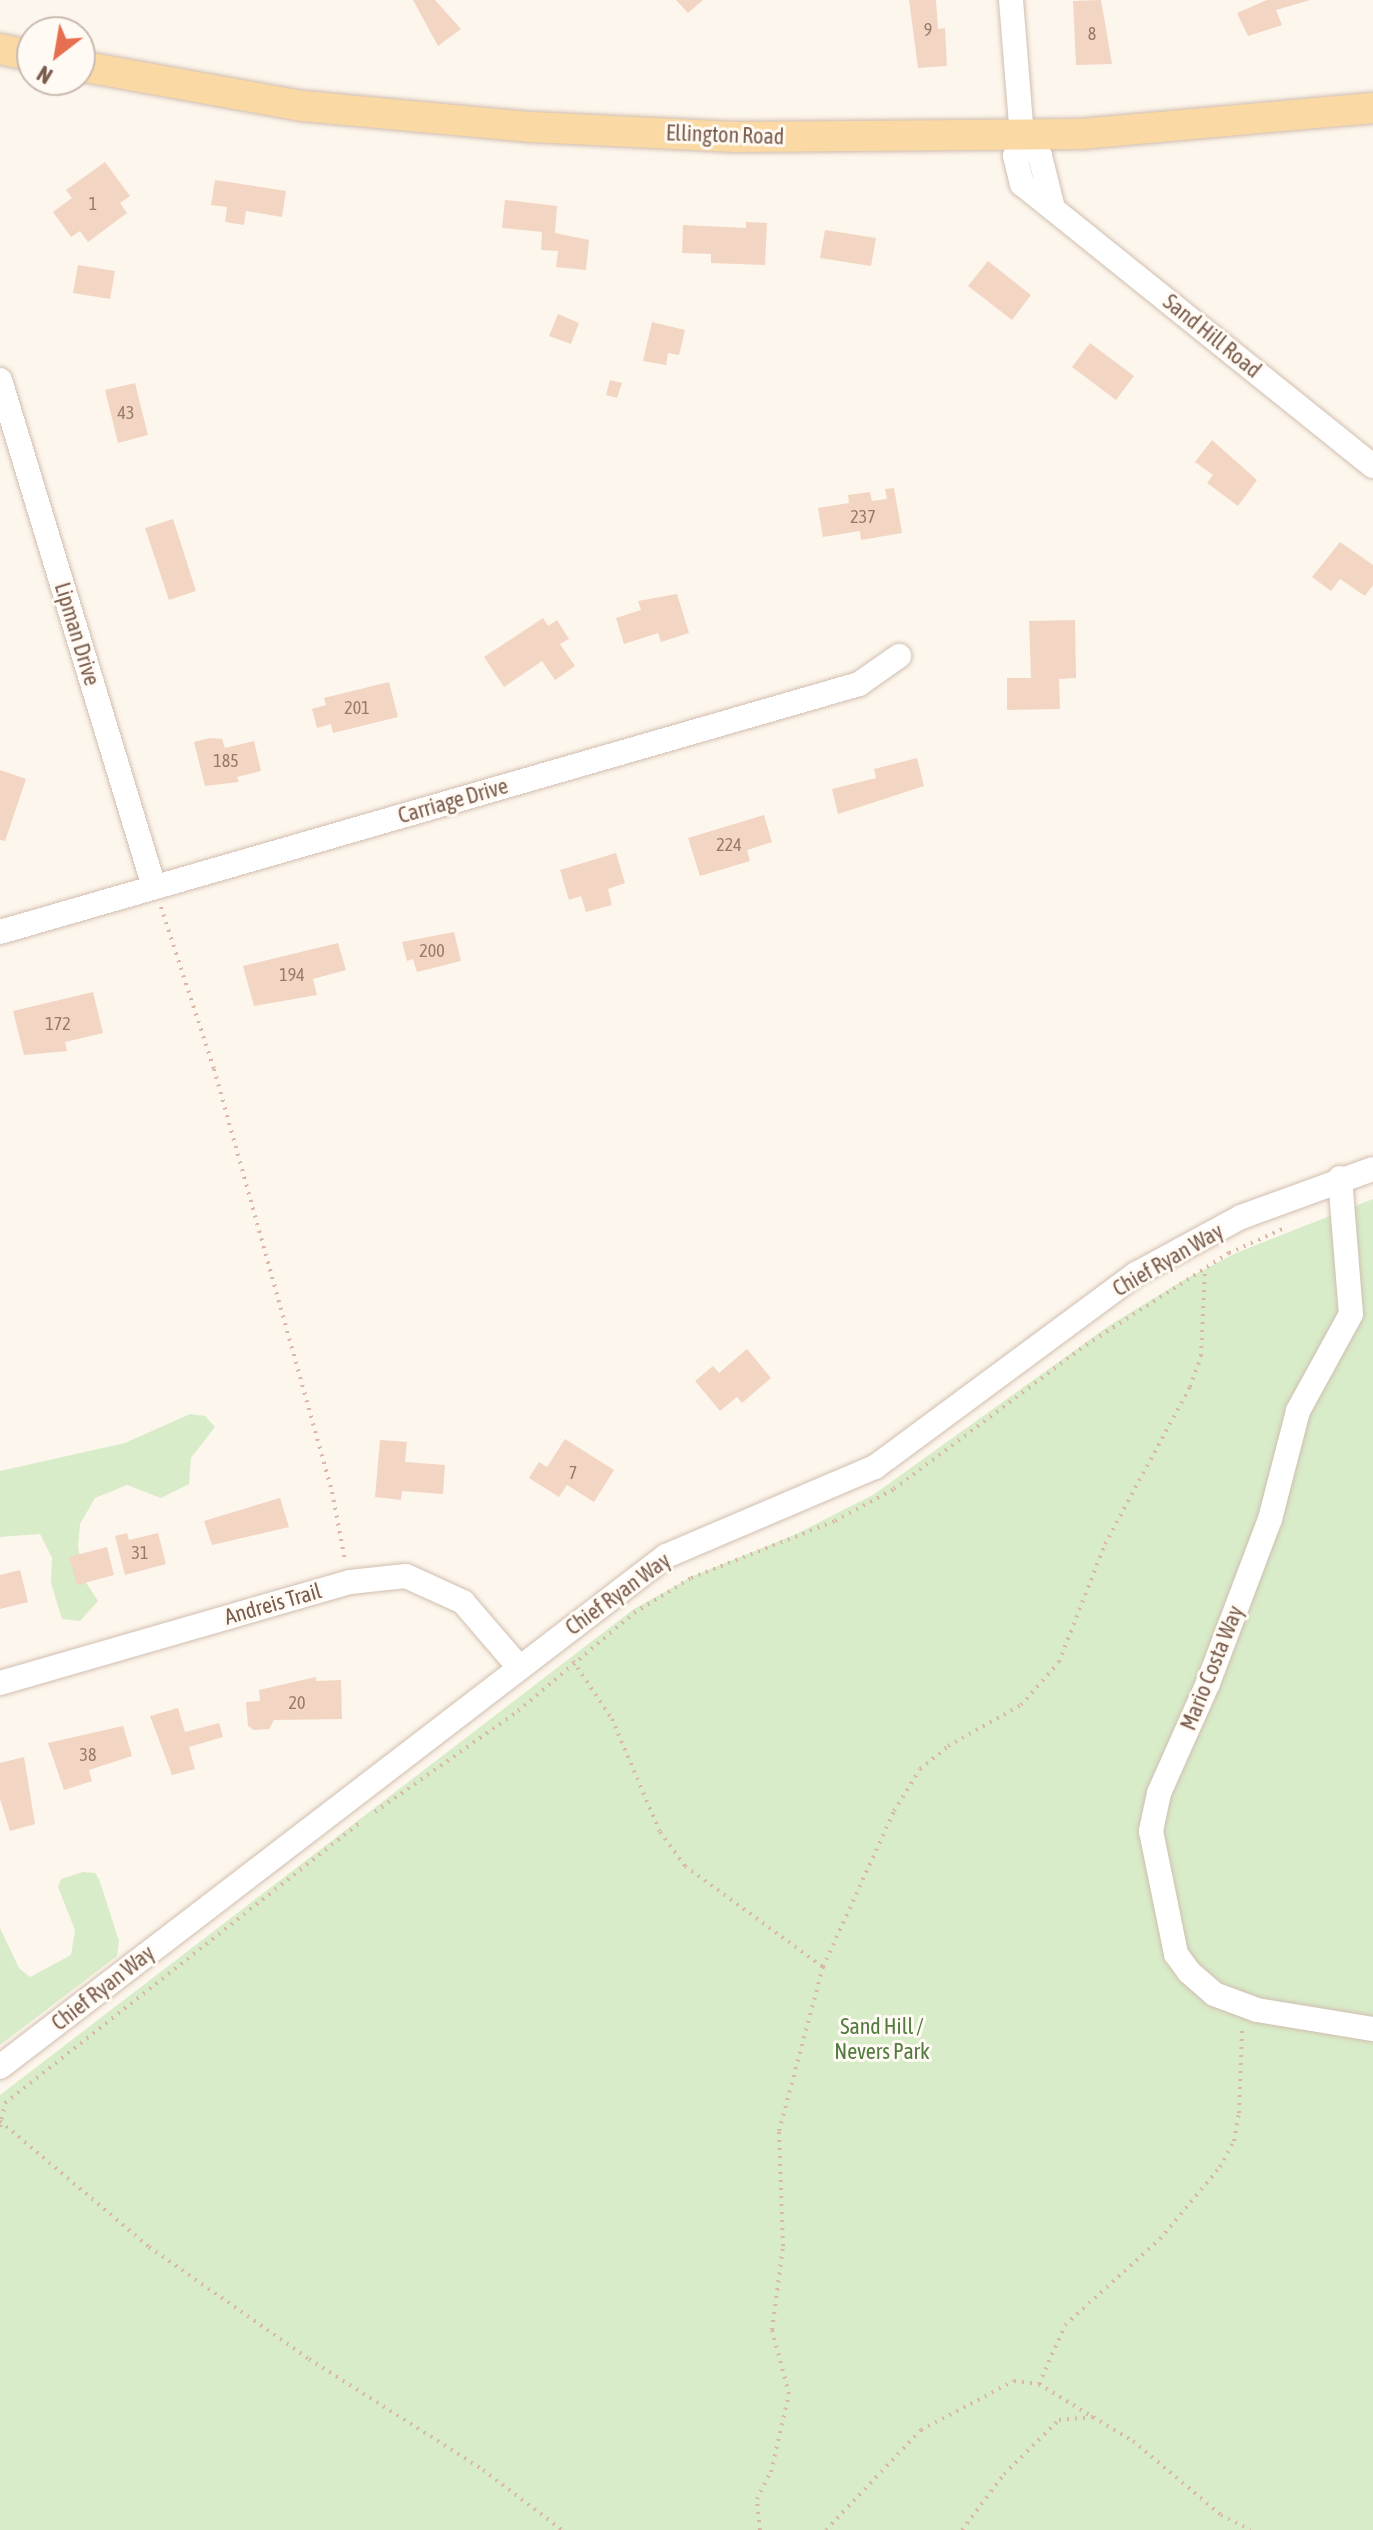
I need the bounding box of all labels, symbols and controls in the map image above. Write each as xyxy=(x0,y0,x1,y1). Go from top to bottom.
north arrow xyxy=(16,16,96,96)
house number: 9 xyxy=(924,19,932,41)
house number: 8 xyxy=(1088,23,1096,45)
text: N xyxy=(32,60,57,89)
street label: Ellington Road xyxy=(665,120,785,150)
house number: 1 xyxy=(89,193,97,215)
street label: Sand Hill Road xyxy=(1158,289,1266,383)
house number: 43 xyxy=(118,402,134,424)
house number: 237 xyxy=(850,506,876,528)
street label: Lipman Drive xyxy=(49,579,105,689)
house number: 201 xyxy=(344,697,370,719)
house number: 185 xyxy=(213,750,239,772)
street label: Carriage Drive xyxy=(395,773,511,829)
house number: 224 xyxy=(716,834,742,856)
house number: 200 xyxy=(419,940,445,962)
house number: 194 xyxy=(279,964,305,986)
house number: 172 xyxy=(45,1013,71,1035)
street label: Chief Ryan Way xyxy=(1108,1218,1228,1302)
house number: 7 xyxy=(569,1462,577,1484)
house number: 31 xyxy=(132,1542,148,1564)
street label: Chief Ryan Way xyxy=(560,1547,676,1641)
street label: Andreis Trail xyxy=(221,1578,325,1630)
street label: Mario Costa Way xyxy=(1175,1602,1249,1734)
house number: 20 xyxy=(289,1692,305,1714)
house number: 38 xyxy=(80,1744,96,1766)
street label: Chief Ryan Way xyxy=(46,1940,160,2036)
park label: Sand Hill / Nevers Park xyxy=(834,2013,930,2064)

